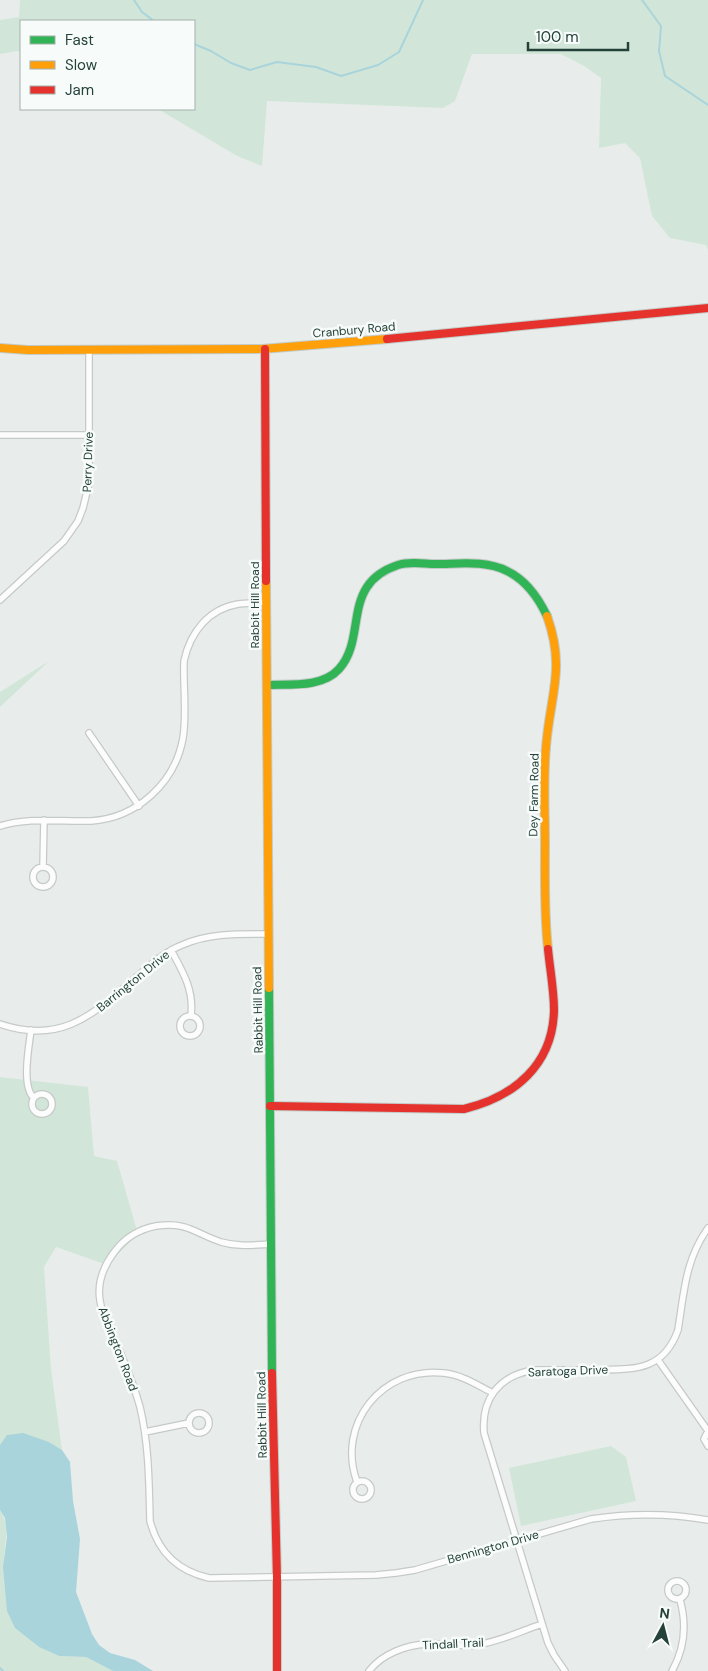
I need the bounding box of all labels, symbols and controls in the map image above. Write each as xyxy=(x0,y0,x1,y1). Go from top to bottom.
legend xyxy=(20,20,195,110)
scale bar xyxy=(528,20,628,52)
text: 100 m xyxy=(536,27,579,47)
text: Fast xyxy=(65,30,94,50)
text: Slow xyxy=(65,55,98,75)
text: Jam xyxy=(65,80,94,100)
street label: Cranbury Road xyxy=(312,318,396,342)
street label: Perry Drive xyxy=(79,431,97,493)
street label: Rabbit Hill Road xyxy=(247,562,263,648)
street label: Dey Farm Road xyxy=(525,753,543,837)
street label: Barrington Drive xyxy=(93,947,173,1015)
street label: Rabbit Hill Road xyxy=(249,966,267,1054)
street label: Abbington Road xyxy=(95,1305,141,1393)
street label: Saratoga Drive xyxy=(527,1362,609,1380)
street label: Rabbit Hill Road xyxy=(253,1371,271,1459)
street label: Bennington Drive xyxy=(445,1526,541,1568)
north arrow xyxy=(638,1601,688,1651)
text: N xyxy=(658,1604,671,1623)
street label: Tindall Trail xyxy=(422,1634,484,1654)

